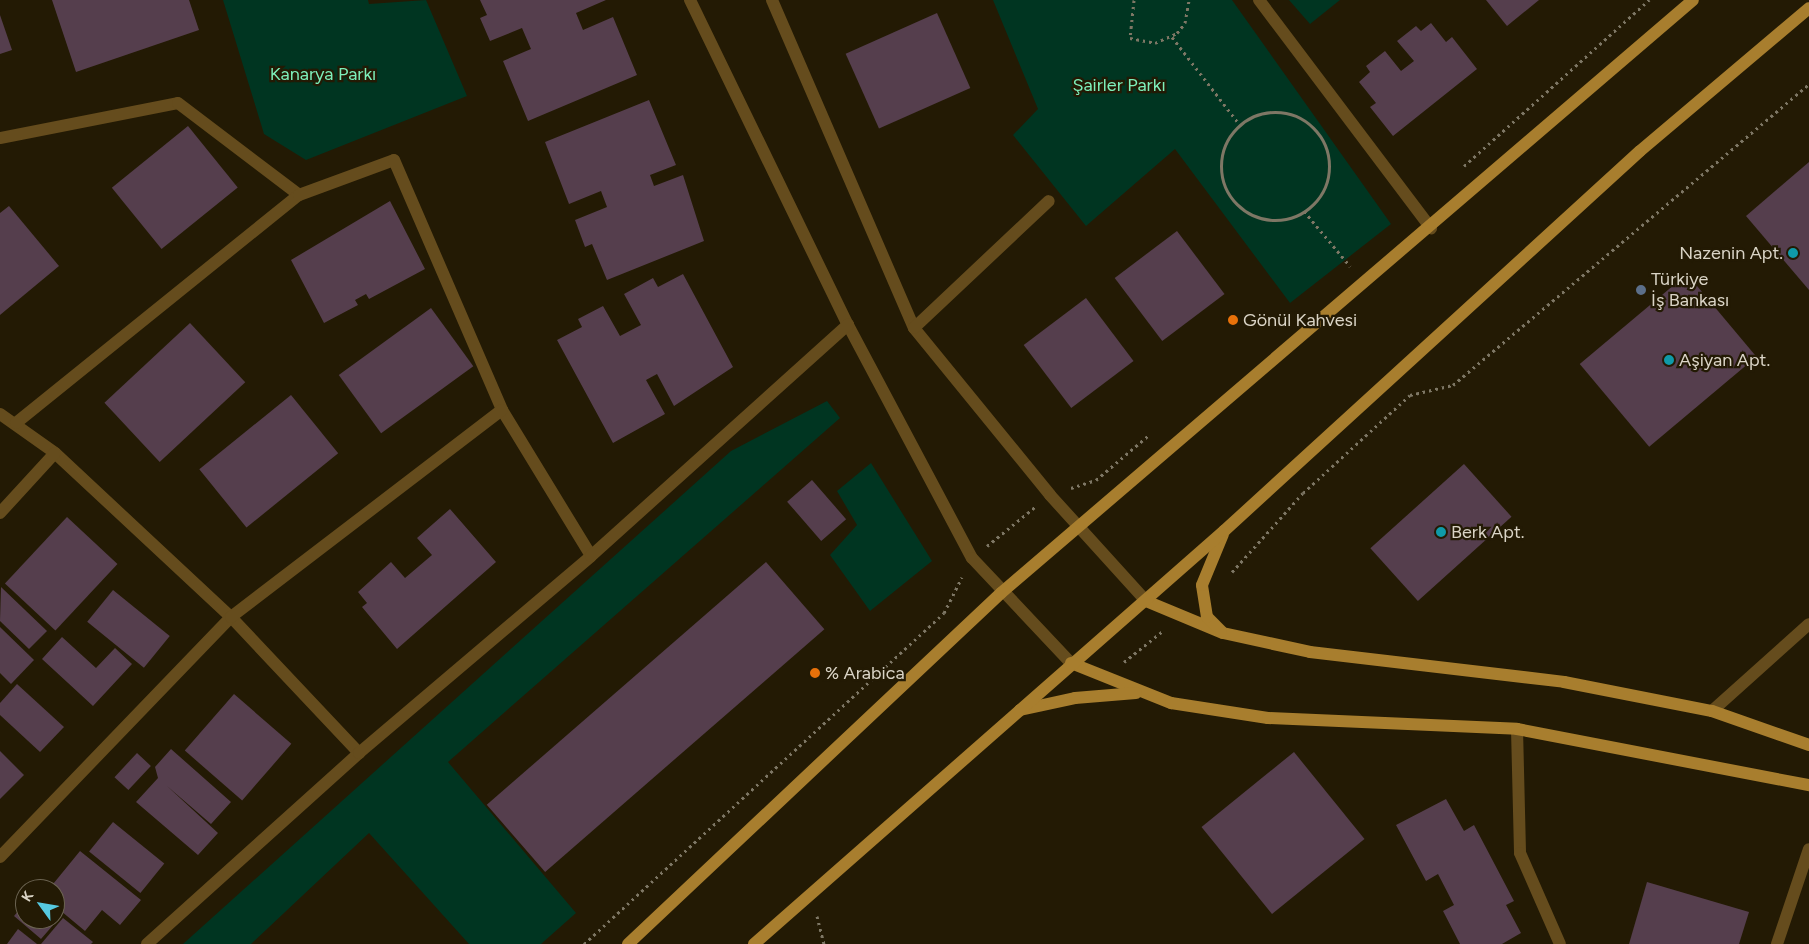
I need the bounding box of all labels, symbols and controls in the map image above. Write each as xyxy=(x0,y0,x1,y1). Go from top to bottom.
park label: Kanarya Parkı xyxy=(270,63,376,85)
park label: Şairler Parkı xyxy=(1072,74,1166,96)
place label: Nazenin Apt. xyxy=(1679,242,1783,264)
marker: Nazenin Apt. xyxy=(1787,247,1799,259)
place label: Türkiye İş Bankası xyxy=(1651,269,1729,312)
marker: Türkiye İş Bankası xyxy=(1635,284,1647,296)
place label: Gönül Kahvesi xyxy=(1243,309,1357,331)
marker: Gönül Kahvesi xyxy=(1227,314,1239,326)
place label: Aşiyan Apt. xyxy=(1679,349,1770,371)
marker: Aşiyan Apt. xyxy=(1663,354,1675,366)
place label: Berk Apt. xyxy=(1451,521,1524,543)
marker: Berk Apt. xyxy=(1435,526,1447,538)
place label: % Arabica xyxy=(825,662,905,684)
marker: % Arabica xyxy=(809,667,821,679)
north arrow xyxy=(15,879,65,929)
text: K xyxy=(18,888,37,905)

